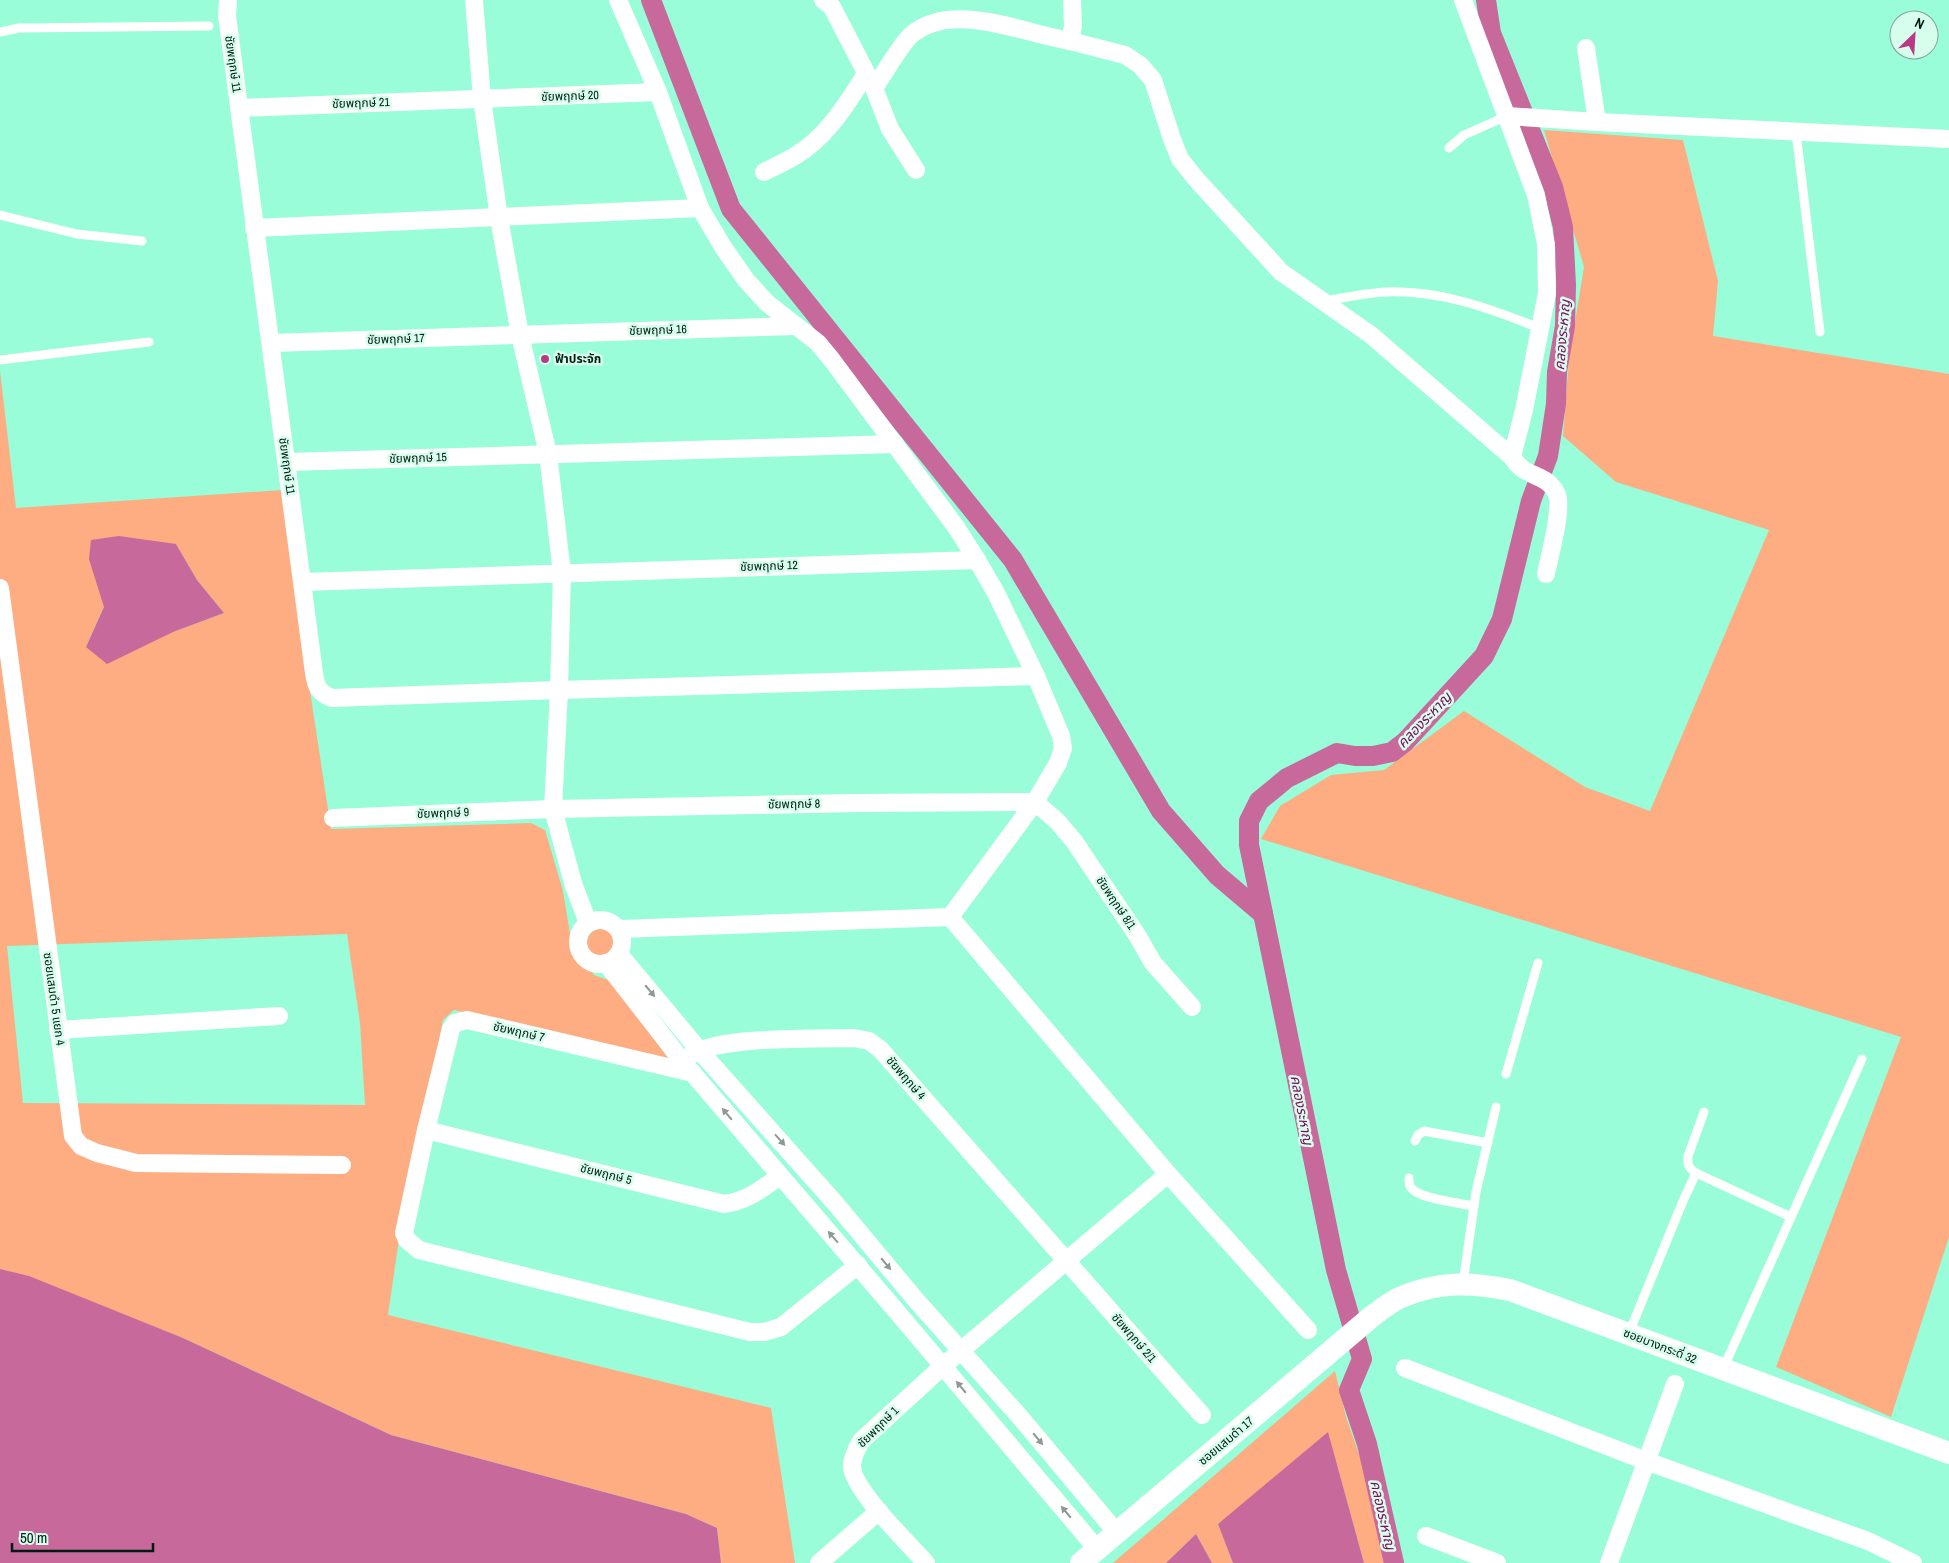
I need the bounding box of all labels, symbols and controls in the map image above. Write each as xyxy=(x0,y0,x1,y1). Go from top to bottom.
north arrow xyxy=(1889,10,1939,60)
text: N xyxy=(1912,13,1927,33)
street label: ชัยพฤกษ์ 11 xyxy=(221,35,245,94)
street label: ชัยพฤกษ์ 20 xyxy=(541,87,599,105)
street label: ชัยพฤกษ์ 21 xyxy=(332,94,391,112)
water label: คลองระหาญ xyxy=(1550,298,1574,371)
street label: ชัยพฤกษ์ 16 xyxy=(629,321,687,339)
street label: ชัยพฤกษ์ 17 xyxy=(367,330,426,348)
place label: ฟ้าประจัก xyxy=(555,351,601,367)
marker: ฟ้าประจัก xyxy=(539,353,551,365)
street label: ชัยพฤกษ์ 11 xyxy=(275,437,299,496)
street label: ชัยพฤกษ์ 15 xyxy=(389,449,448,467)
street label: ชัยพฤกษ์ 12 xyxy=(740,557,798,575)
water label: คลองระหาญ xyxy=(1393,688,1456,752)
street label: ชัยพฤกษ์ 8 xyxy=(768,796,820,812)
street label: ชัยพฤกษ์ 9 xyxy=(417,804,469,822)
street label: ชัยพฤกษ์ 8/1 xyxy=(1092,873,1140,933)
street label: ซอยแสมดำ 5 แยก 4 xyxy=(40,951,69,1047)
one-way arrow xyxy=(645,985,656,998)
street label: ชัยพฤกษ์ 7 xyxy=(492,1018,547,1046)
street label: ชัยพฤกษ์ 4 xyxy=(883,1053,930,1103)
water label: คลองระหาญ xyxy=(1286,1074,1318,1147)
one-way arrow xyxy=(722,1107,733,1120)
one-way arrow xyxy=(774,1134,786,1146)
street label: ชัยพฤกษ์ 5 xyxy=(579,1160,634,1188)
one-way arrow xyxy=(828,1230,839,1243)
one-way arrow xyxy=(880,1257,891,1270)
street label: ชัยพฤกษ์ 2/1 xyxy=(1108,1310,1160,1367)
street label: ซอยบางกระดี่ 32 xyxy=(1621,1324,1699,1367)
one-way arrow xyxy=(955,1382,967,1394)
street label: ชัยพฤกษ์ 1 xyxy=(854,1402,903,1451)
street label: ซอยแสมดำ 17 xyxy=(1195,1413,1257,1469)
one-way arrow xyxy=(1033,1432,1044,1445)
water label: คลองระหาญ xyxy=(1366,1479,1400,1553)
one-way arrow xyxy=(1060,1505,1071,1518)
scale bar xyxy=(12,1520,154,1552)
text: 50 m xyxy=(20,1527,47,1548)

